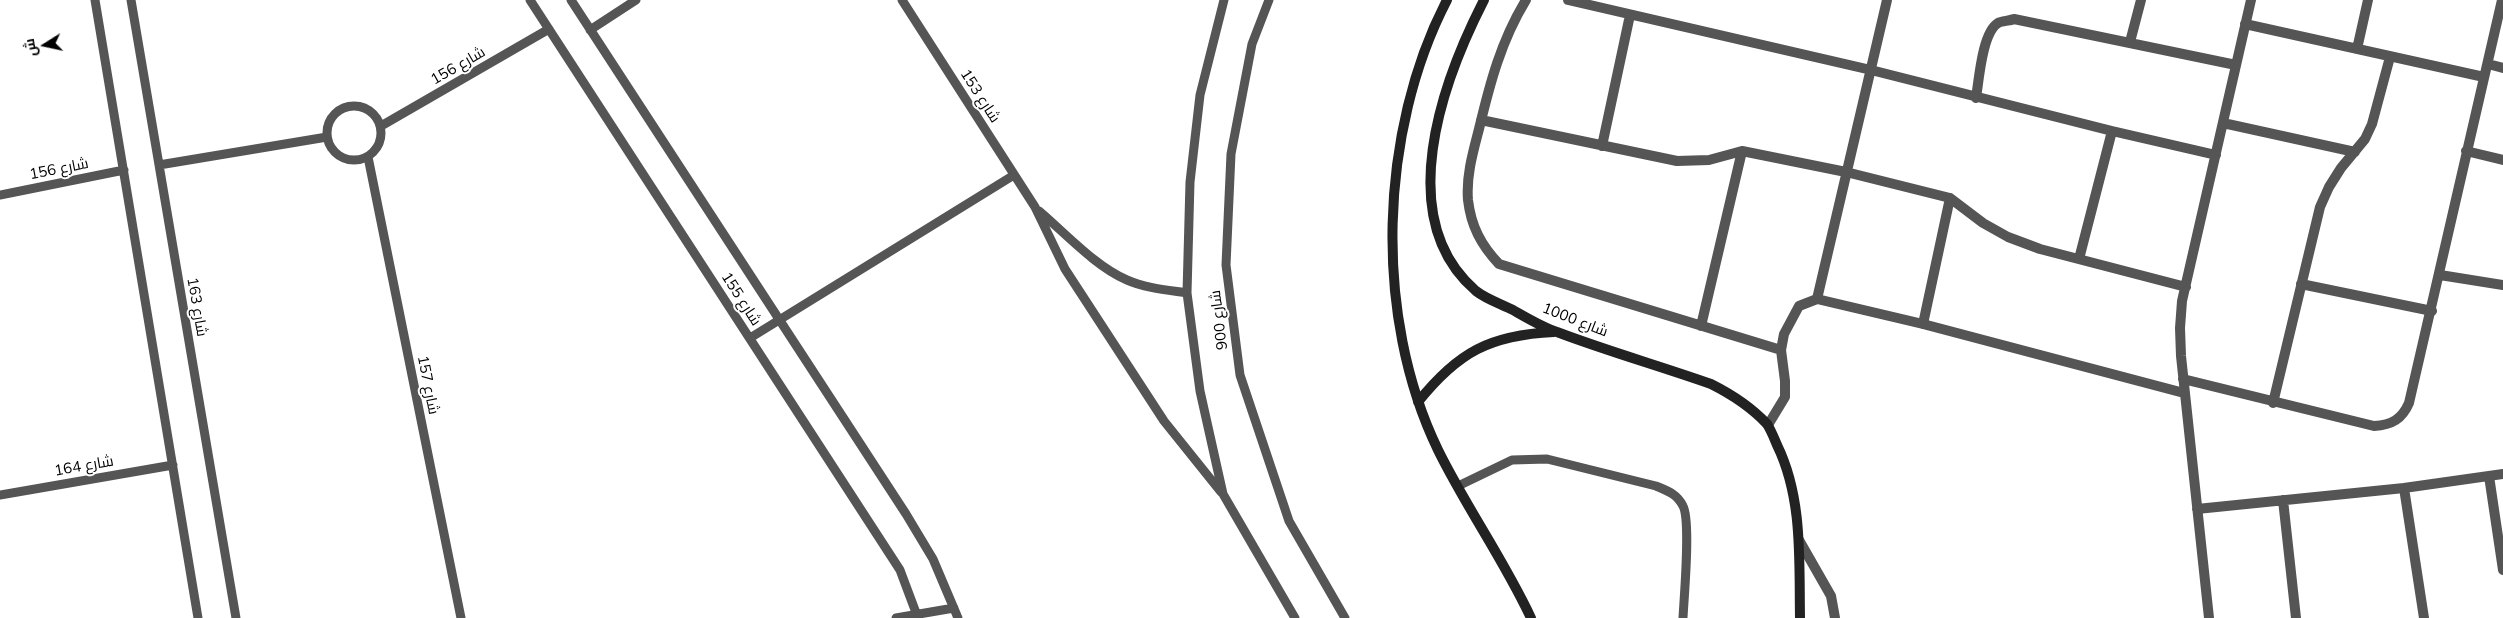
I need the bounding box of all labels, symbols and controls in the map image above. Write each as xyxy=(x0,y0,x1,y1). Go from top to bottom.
north arrow xyxy=(20,20,70,70)
text: ش xyxy=(20,37,41,58)
street label: شارع 156 xyxy=(428,43,488,89)
street label: شارع 153 xyxy=(956,66,1004,126)
street label: شارع 156 xyxy=(28,154,90,184)
street label: شارع 155 xyxy=(717,269,765,329)
street label: شارع 163 xyxy=(183,276,211,338)
street label: شارع 900 xyxy=(1206,289,1232,351)
street label: شارع 1000 xyxy=(1540,299,1610,341)
street label: شارع 157 xyxy=(413,354,443,416)
street label: شارع 164 xyxy=(53,452,115,480)

